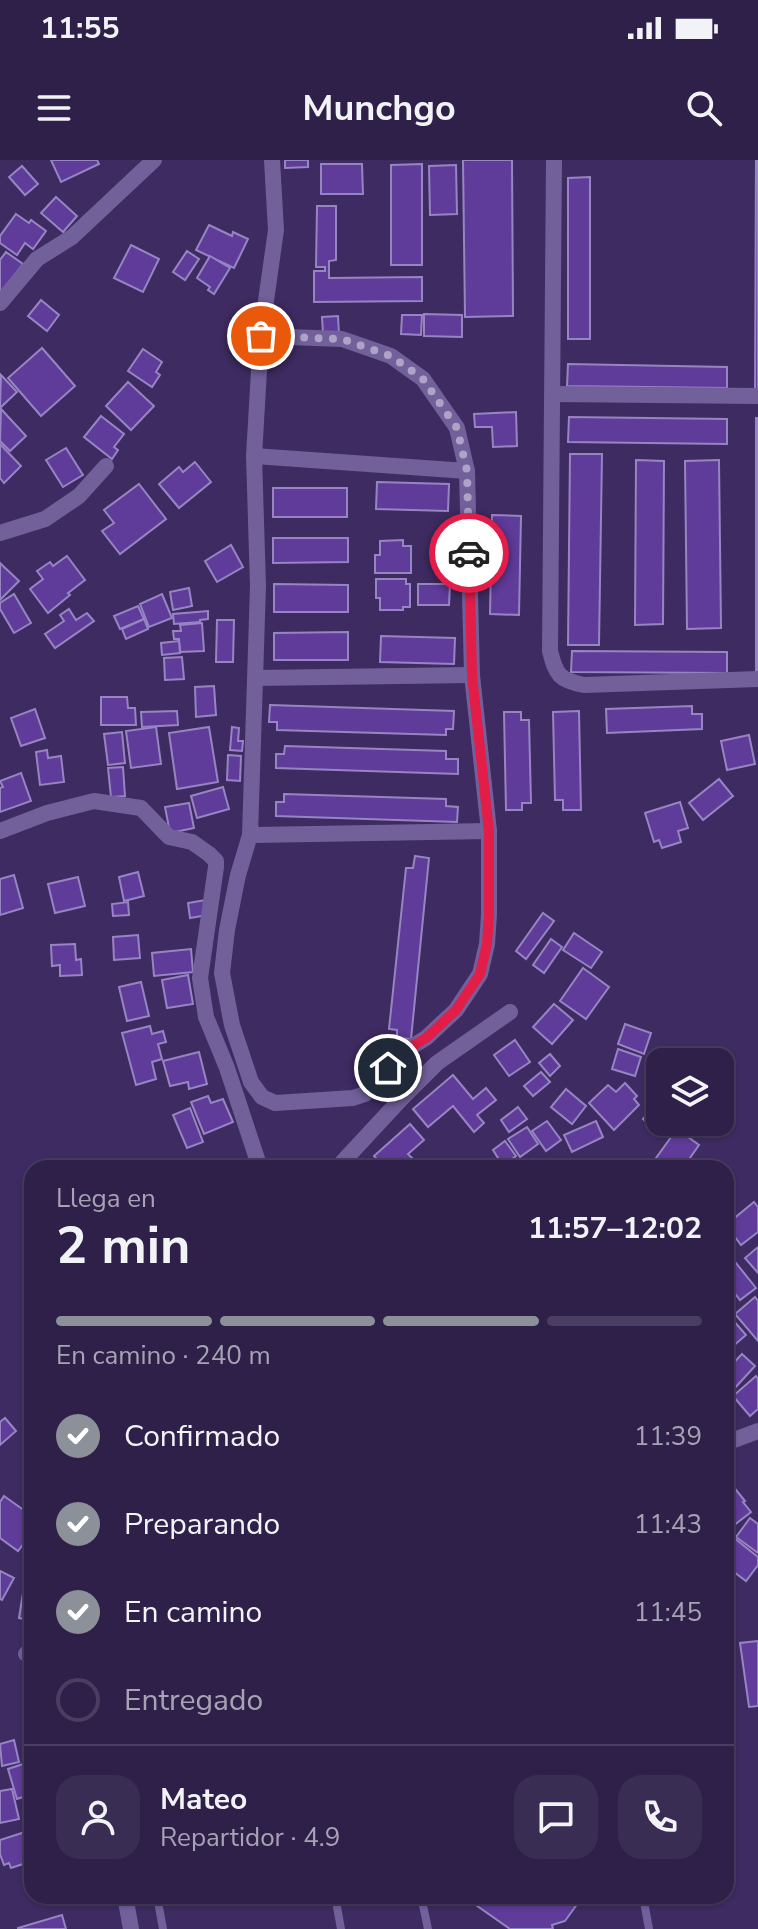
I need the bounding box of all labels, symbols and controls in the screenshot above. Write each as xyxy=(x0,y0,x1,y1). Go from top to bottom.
text: 11:55 xyxy=(40,8,119,49)
text: Munchgo xyxy=(302,84,456,133)
icon: menu xyxy=(32,86,76,130)
icon: search xyxy=(682,86,726,130)
pin xyxy=(227,302,295,370)
icon: bag xyxy=(239,314,283,358)
courier xyxy=(429,513,509,593)
icon: car xyxy=(447,531,491,575)
pin xyxy=(354,1034,422,1102)
icon: home xyxy=(366,1046,410,1090)
map controls xyxy=(646,1048,734,1136)
button: layers xyxy=(646,1048,734,1136)
text: Llega en xyxy=(56,1181,156,1216)
text: 11:57–12:02 xyxy=(528,1208,702,1249)
text: 2 min xyxy=(56,1210,191,1281)
text: En camino · 240 m xyxy=(56,1338,271,1373)
icon: check xyxy=(56,1414,100,1458)
text: Confirmado xyxy=(124,1416,280,1457)
text: 11:39 xyxy=(634,1419,702,1454)
icon: check xyxy=(56,1502,100,1546)
text: Preparando xyxy=(124,1504,280,1545)
text: 11:43 xyxy=(634,1507,702,1542)
icon: check xyxy=(56,1590,100,1634)
text: En camino xyxy=(124,1592,262,1633)
text: 11:45 xyxy=(634,1595,702,1630)
text: Entregado xyxy=(124,1680,263,1721)
button: person xyxy=(56,1775,140,1859)
button: chat xyxy=(514,1775,598,1859)
button: phone xyxy=(618,1775,702,1859)
text: Mateo xyxy=(160,1779,247,1820)
text: Repartidor · 4.9 xyxy=(160,1820,340,1855)

